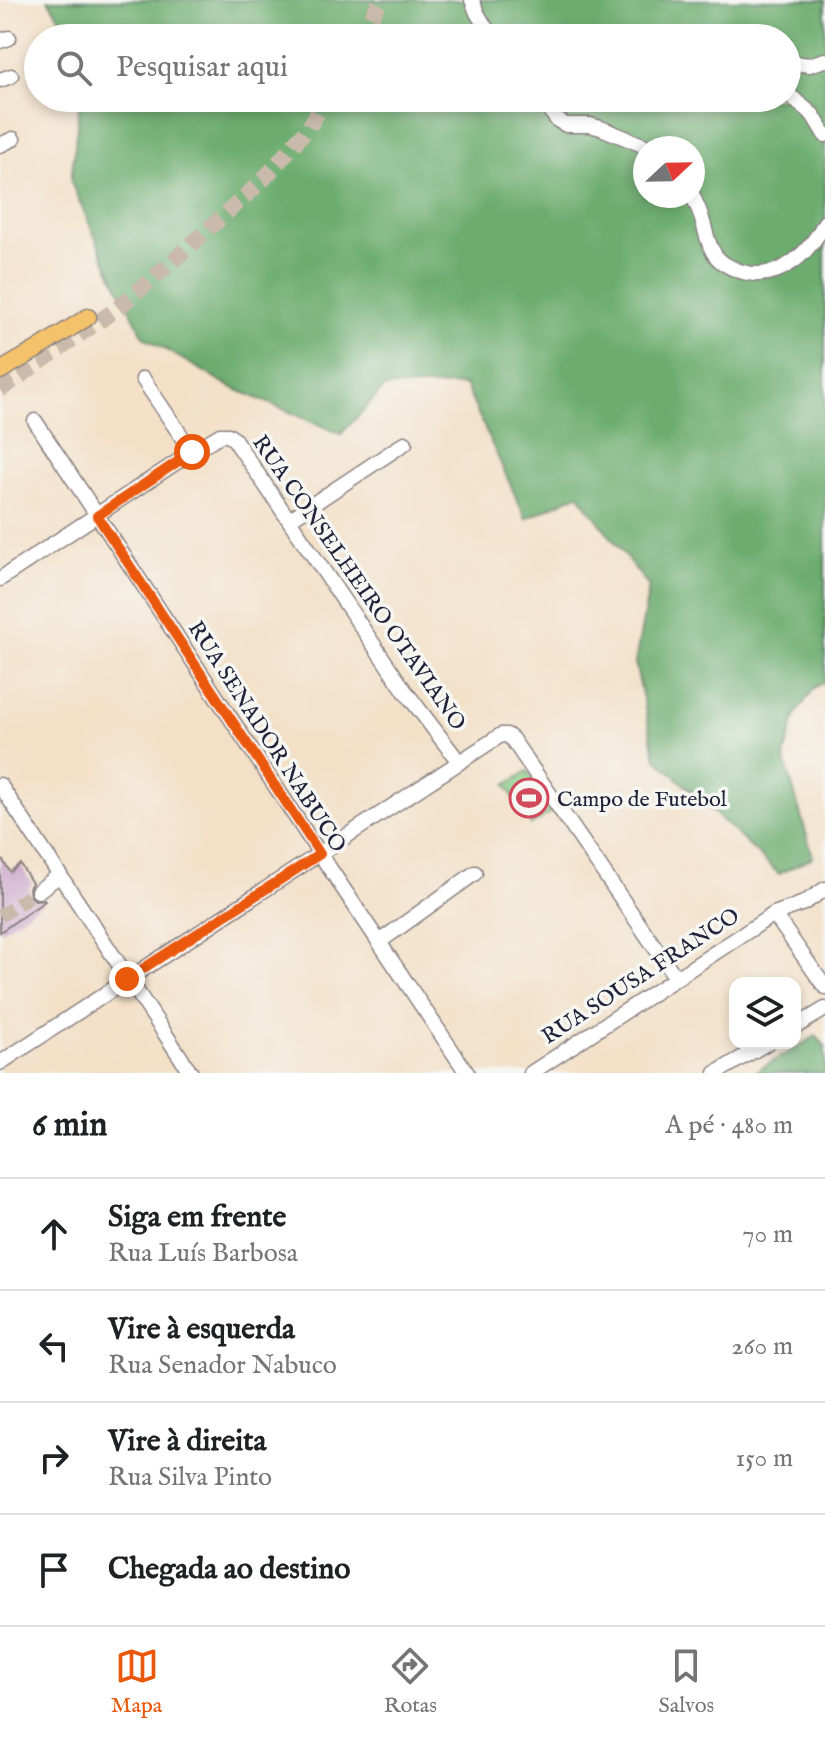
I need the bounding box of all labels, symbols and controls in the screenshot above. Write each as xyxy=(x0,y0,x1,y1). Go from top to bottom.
search box xyxy=(24,24,801,112)
icon: search xyxy=(52,46,96,90)
text: Pesquisar aqui xyxy=(116,49,288,87)
north arrow xyxy=(633,136,705,208)
street label: RUA CONSELHEIRO OTAVIANO xyxy=(245,430,471,736)
route start xyxy=(174,434,210,470)
street label: RUA SENADOR NABUCO xyxy=(181,616,352,858)
sports icon: Campo de Futebol xyxy=(508,777,550,819)
place label: Campo de Futebol xyxy=(557,786,727,814)
street label: RUA SOUSA FRANCO xyxy=(537,902,745,1051)
route end xyxy=(109,961,145,997)
map controls xyxy=(729,977,801,1049)
button: layers xyxy=(729,977,801,1049)
text: 6 min xyxy=(32,1104,107,1147)
text: A pé · 480 m xyxy=(665,1109,793,1142)
text: Siga em frente xyxy=(108,1199,286,1237)
icon: ahead xyxy=(32,1212,76,1256)
text: 70 m xyxy=(742,1218,793,1251)
text: Rua Luís Barbosa xyxy=(108,1237,298,1270)
text: Vire à esquerda xyxy=(108,1311,295,1349)
icon: left xyxy=(32,1324,76,1368)
text: 260 m xyxy=(731,1330,793,1363)
text: Rua Senador Nabuco xyxy=(108,1349,337,1382)
text: Vire à direita xyxy=(108,1423,267,1461)
icon: right xyxy=(32,1436,76,1480)
text: 150 m xyxy=(735,1442,793,1475)
text: Rua Silva Pinto xyxy=(108,1461,272,1494)
icon: arrive xyxy=(32,1548,76,1592)
text: Chegada ao destino xyxy=(108,1551,350,1589)
tab: Mapa xyxy=(111,1644,162,1720)
tab: Rotas xyxy=(384,1644,437,1720)
tab: Salvos xyxy=(659,1644,714,1720)

